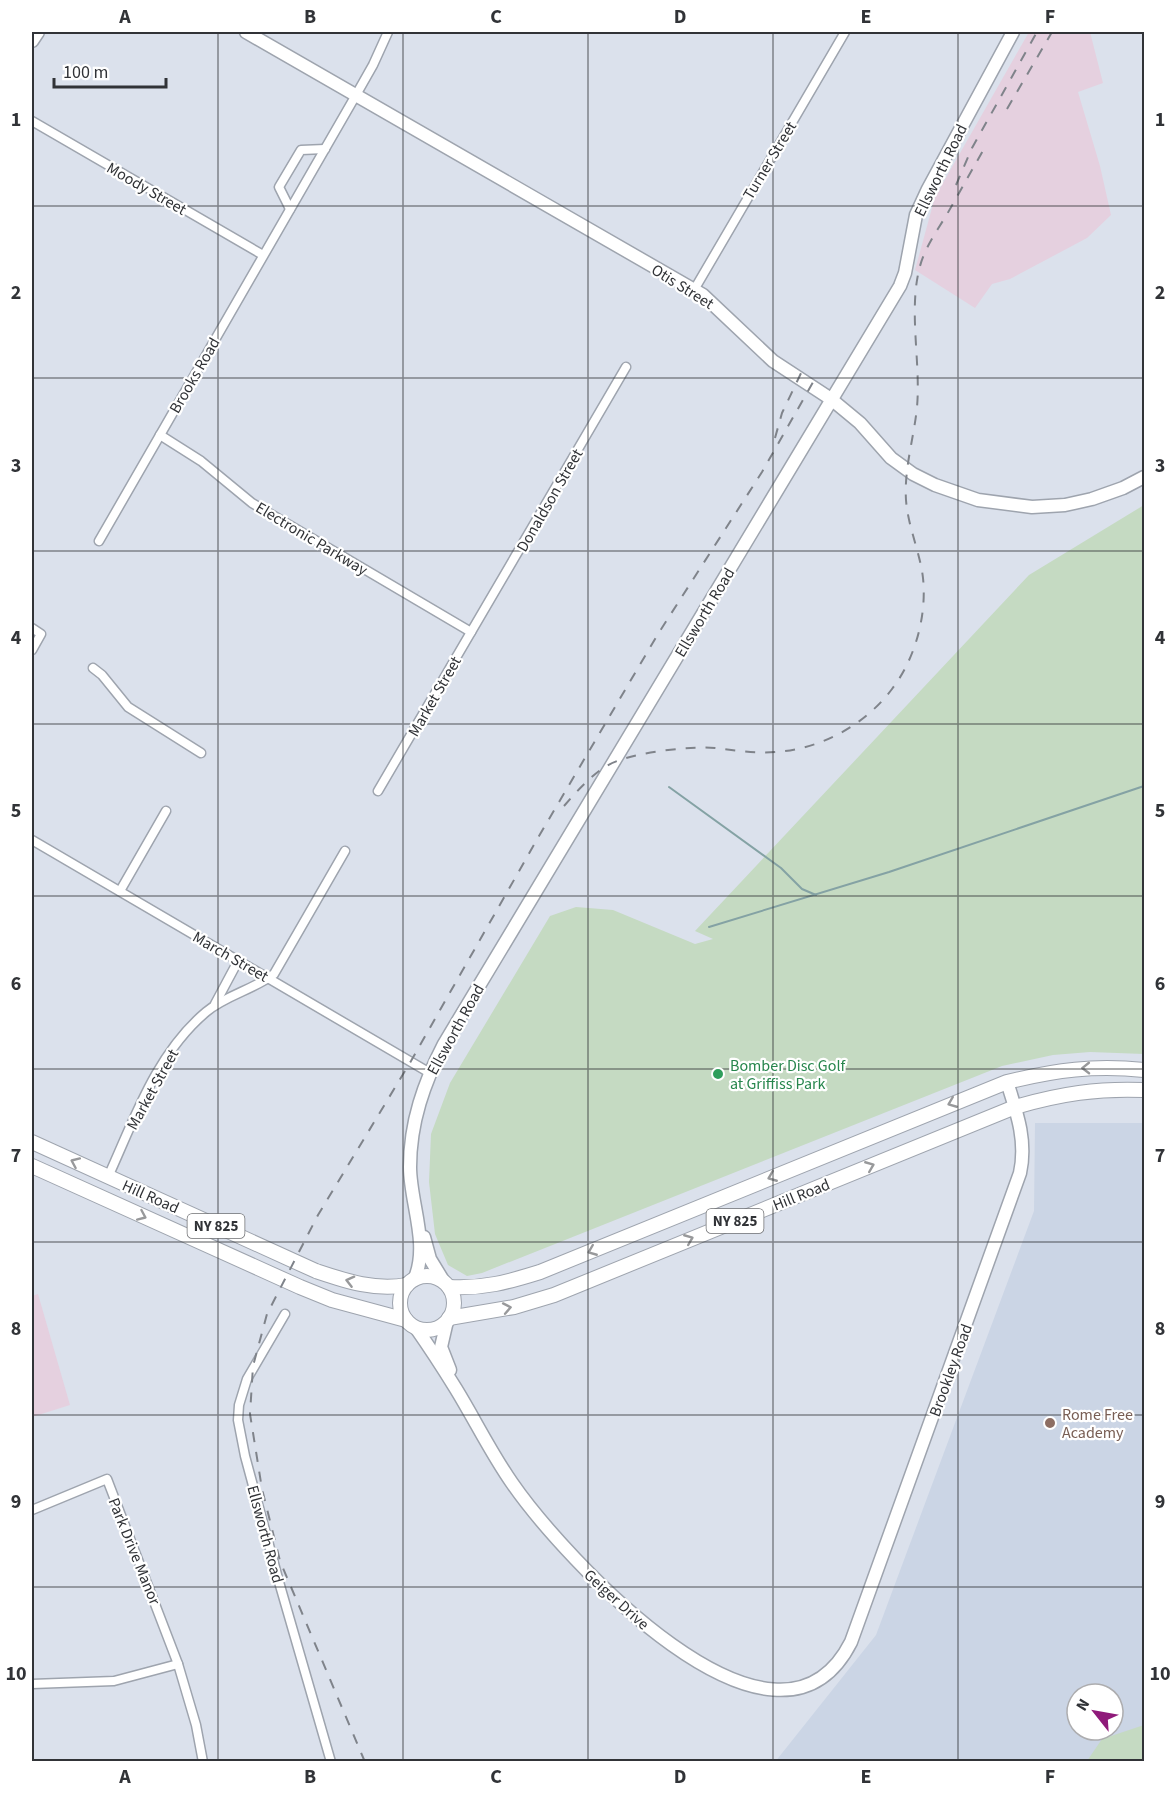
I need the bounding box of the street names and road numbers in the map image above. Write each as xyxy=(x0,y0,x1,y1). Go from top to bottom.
street label: Turner Street xyxy=(738,117,802,204)
street label: Ellsworth Road xyxy=(909,120,973,220)
street label: Moody Street xyxy=(103,157,191,221)
street label: Otis Street xyxy=(647,259,718,315)
street label: Brooks Road xyxy=(164,333,225,418)
street label: Donaldson Street xyxy=(511,444,589,556)
street label: Electronic Parkway xyxy=(251,497,372,581)
street label: Ellsworth Road xyxy=(670,564,740,661)
street label: Market Street xyxy=(403,652,467,741)
street label: March Street xyxy=(188,926,273,988)
street label: Ellsworth Road xyxy=(422,980,490,1079)
street label: Market Street xyxy=(122,1045,184,1134)
street label: Hill Road xyxy=(769,1173,833,1216)
street label: Hill Road xyxy=(119,1175,183,1219)
road number: NY 825 xyxy=(706,1209,764,1233)
road number: NY 825 xyxy=(188,1214,244,1238)
street label: Brookley Road xyxy=(924,1321,978,1420)
street label: Ellsworth Road xyxy=(241,1483,289,1586)
street label: Park Drive Manor xyxy=(103,1495,166,1609)
street label: Geiger Drive xyxy=(579,1564,654,1635)

